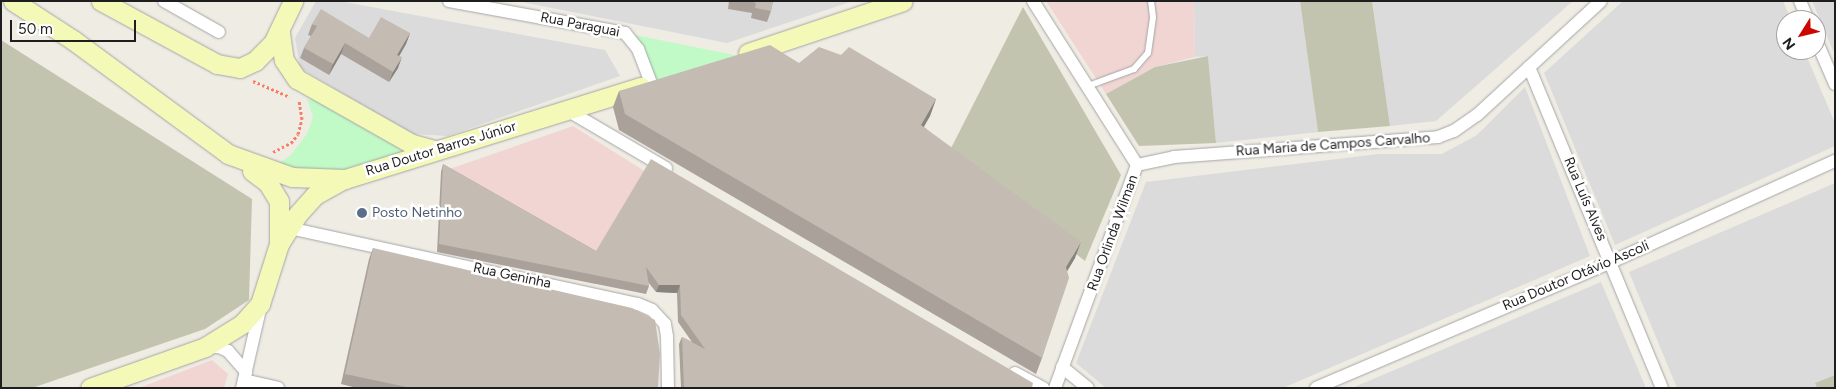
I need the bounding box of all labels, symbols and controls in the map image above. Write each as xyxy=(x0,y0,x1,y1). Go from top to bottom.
street label: Rua Paraguai xyxy=(539,9,621,41)
scale bar xyxy=(12,10,139,42)
north arrow xyxy=(1776,10,1826,60)
text: 50 m xyxy=(18,20,53,38)
text: N xyxy=(1779,34,1799,53)
street label: Rua Doutor Barros Júnior xyxy=(364,118,518,180)
street label: Rua Maria de Campos Carvalho xyxy=(1235,130,1431,160)
street label: Rua Luís Alves xyxy=(1560,155,1610,243)
street label: Rua Orlinda Wilman xyxy=(1084,173,1142,293)
place label: Posto Netinho xyxy=(372,205,462,221)
marker: Posto Netinho xyxy=(356,207,368,219)
street label: Rua Doutor Otávio Ascoli xyxy=(1500,237,1652,315)
street label: Rua Geninha xyxy=(471,260,553,292)

